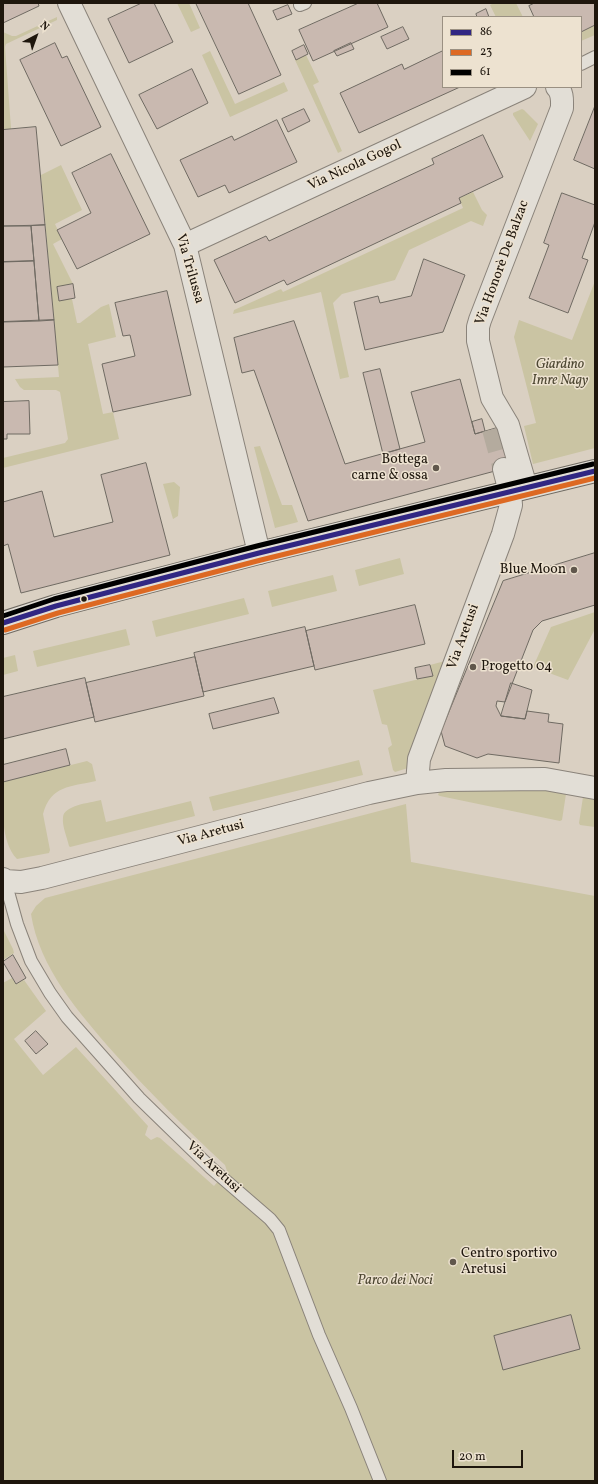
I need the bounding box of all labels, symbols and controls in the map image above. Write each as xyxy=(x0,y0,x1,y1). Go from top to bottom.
north arrow xyxy=(16,16,56,56)
legend xyxy=(442,16,582,88)
text: N xyxy=(36,18,52,35)
text: 86 xyxy=(480,24,492,40)
text: 23 xyxy=(480,44,492,60)
text: 61 xyxy=(480,64,491,80)
street label: Via Nicola Gogol xyxy=(306,137,404,195)
street label: Via Honorè De Balzac xyxy=(473,198,533,328)
street label: Via Trilussa xyxy=(171,232,207,306)
park label: Giardino Imre Nagy xyxy=(532,357,588,390)
place label: Bottega carne & ossa xyxy=(352,452,428,484)
marker: Bottega carne & ossa xyxy=(431,463,441,473)
place label: Blue Moon xyxy=(500,562,566,578)
marker: Blue Moon xyxy=(569,565,579,575)
unlabelled marker xyxy=(79,594,89,604)
street label: Via Aretusi xyxy=(444,602,484,672)
place label: Progetto 04 xyxy=(481,659,552,675)
marker: Progetto 04 xyxy=(468,662,478,672)
street label: Via Aretusi xyxy=(176,817,246,851)
street label: Via Aretusi xyxy=(182,1139,244,1197)
place label: Centro sportivo Aretusi xyxy=(461,1246,557,1278)
marker: Centro sportivo Aretusi xyxy=(448,1257,458,1267)
park label: Parco dei Noci xyxy=(357,1273,433,1289)
scale bar xyxy=(454,1442,525,1468)
text: 20 m xyxy=(459,1449,486,1465)

